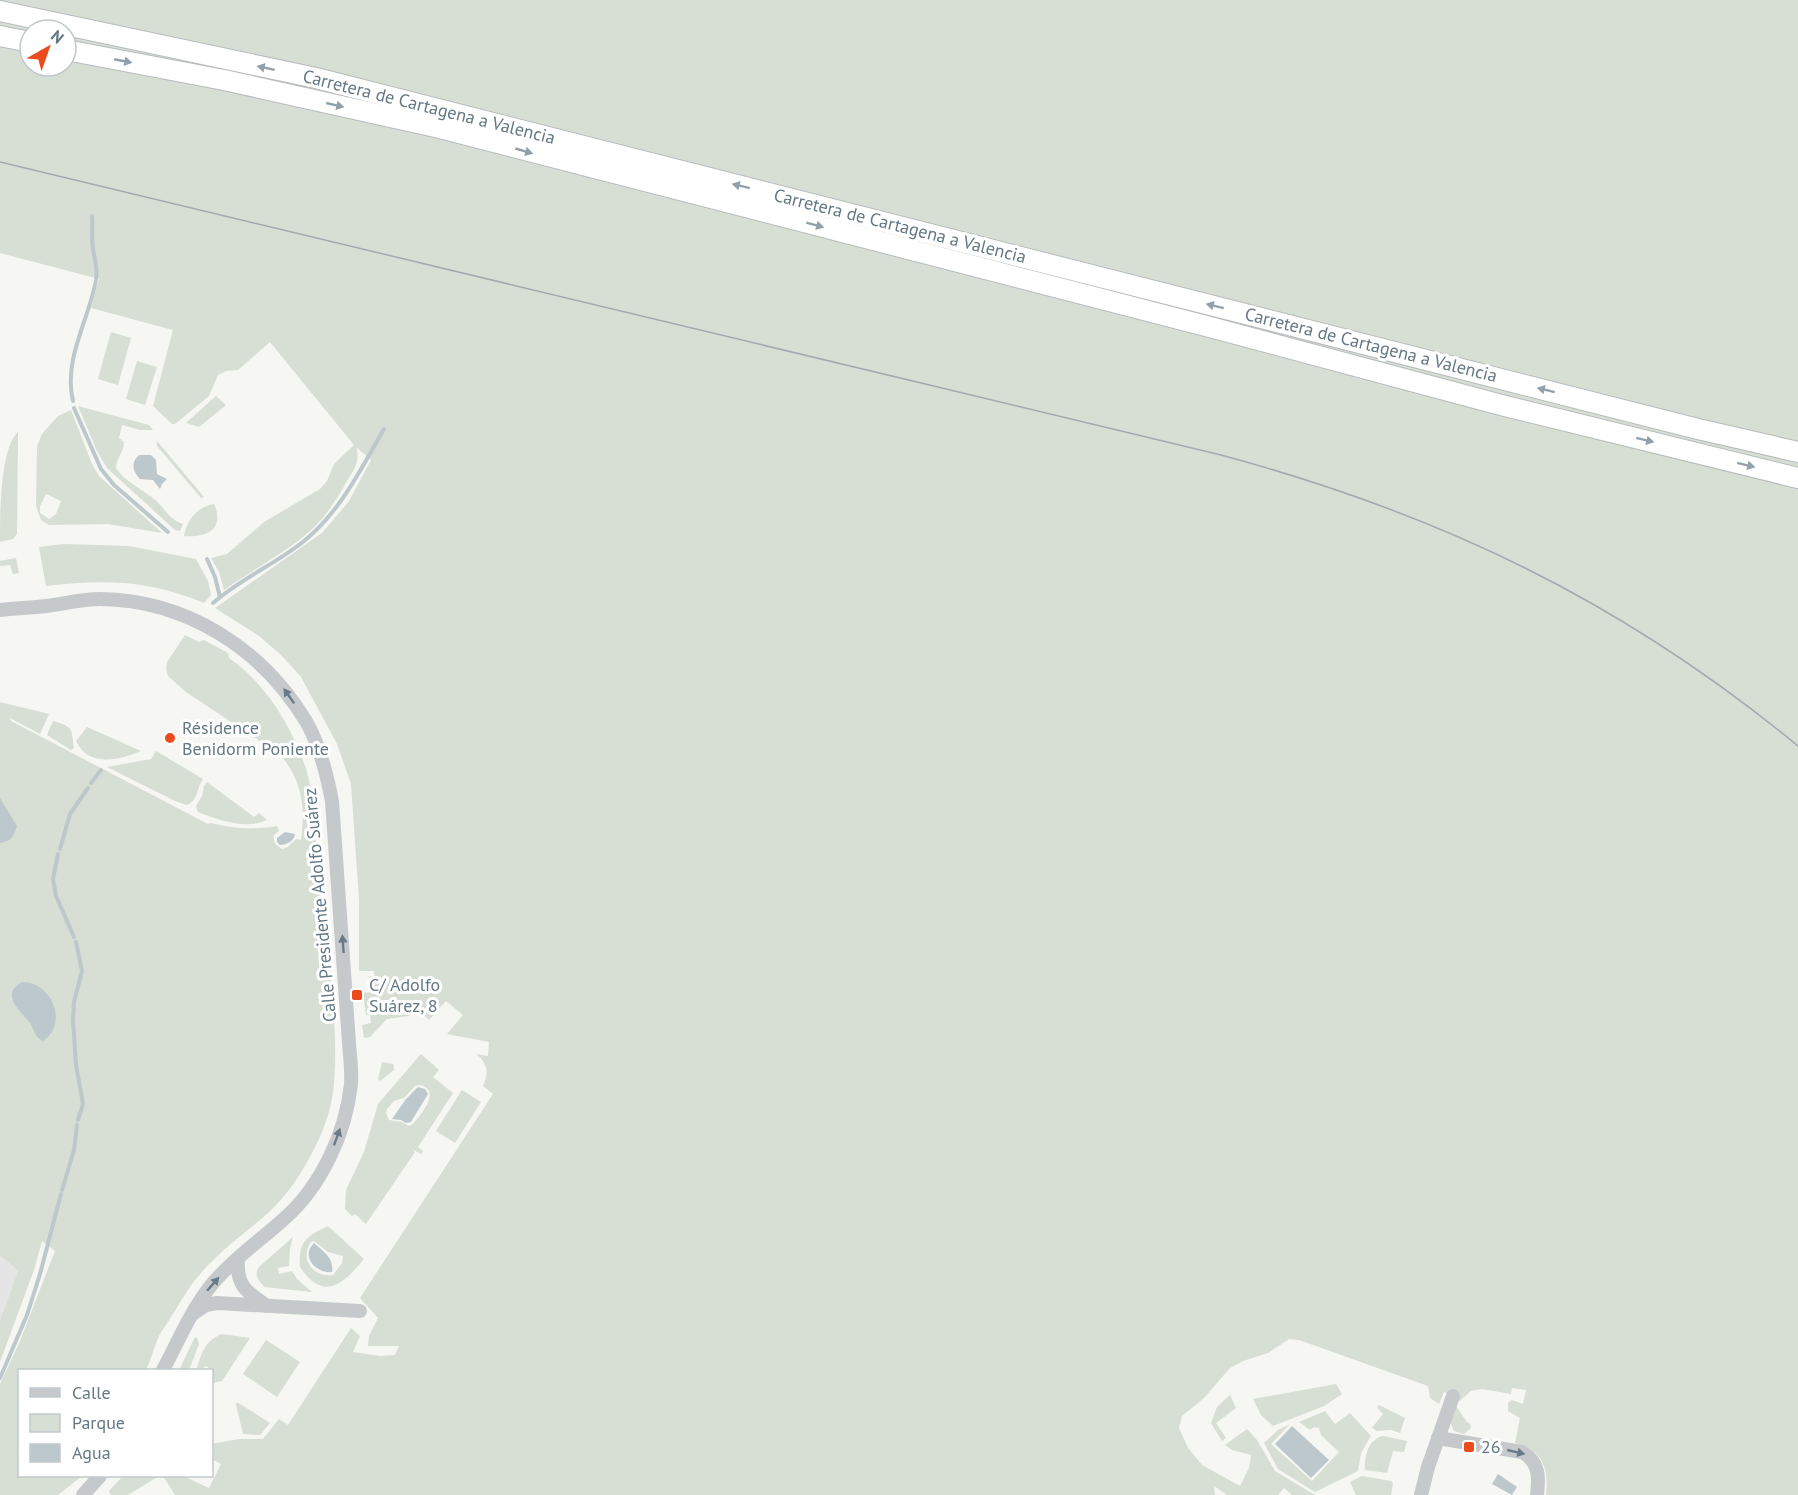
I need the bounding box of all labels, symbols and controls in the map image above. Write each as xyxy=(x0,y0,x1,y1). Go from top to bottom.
north arrow xyxy=(18,18,78,78)
text: N xyxy=(47,25,68,48)
one-way arrow xyxy=(114,57,133,66)
one-way arrow xyxy=(256,63,275,72)
street label: Carretera de Cartagena a Valencia xyxy=(301,64,558,149)
one-way arrow xyxy=(326,101,344,111)
one-way arrow xyxy=(515,147,533,156)
one-way arrow xyxy=(732,180,750,190)
street label: Carretera de Cartagena a Valencia xyxy=(772,183,1029,268)
one-way arrow xyxy=(806,220,824,230)
one-way arrow xyxy=(1206,300,1224,310)
street label: Carretera de Cartagena a Valencia xyxy=(1243,302,1500,387)
one-way arrow xyxy=(1537,384,1555,394)
one-way arrow xyxy=(1636,436,1654,446)
one-way arrow xyxy=(1736,461,1755,471)
one-way arrow xyxy=(283,689,295,705)
place label: Résidence Benidorm Poniente xyxy=(182,716,329,760)
marker: Résidence Benidorm Poniente xyxy=(163,731,177,745)
street label: Calle Presidente Adolfo Suárez xyxy=(298,787,341,1023)
one-way arrow xyxy=(338,935,348,954)
place label: C/ Adolfo Suárez, 8 xyxy=(369,973,440,1017)
marker: C/ Adolfo Suárez, 8 xyxy=(350,988,364,1002)
one-way arrow xyxy=(333,1128,343,1146)
one-way arrow xyxy=(206,1277,219,1292)
legend xyxy=(18,1369,213,1477)
text: Calle xyxy=(72,1381,111,1404)
text: Parque xyxy=(72,1411,125,1434)
place label: 26 xyxy=(1481,1435,1501,1458)
marker: 26 xyxy=(1462,1440,1476,1454)
text: Agua xyxy=(72,1441,111,1464)
one-way arrow xyxy=(1507,1448,1526,1457)

